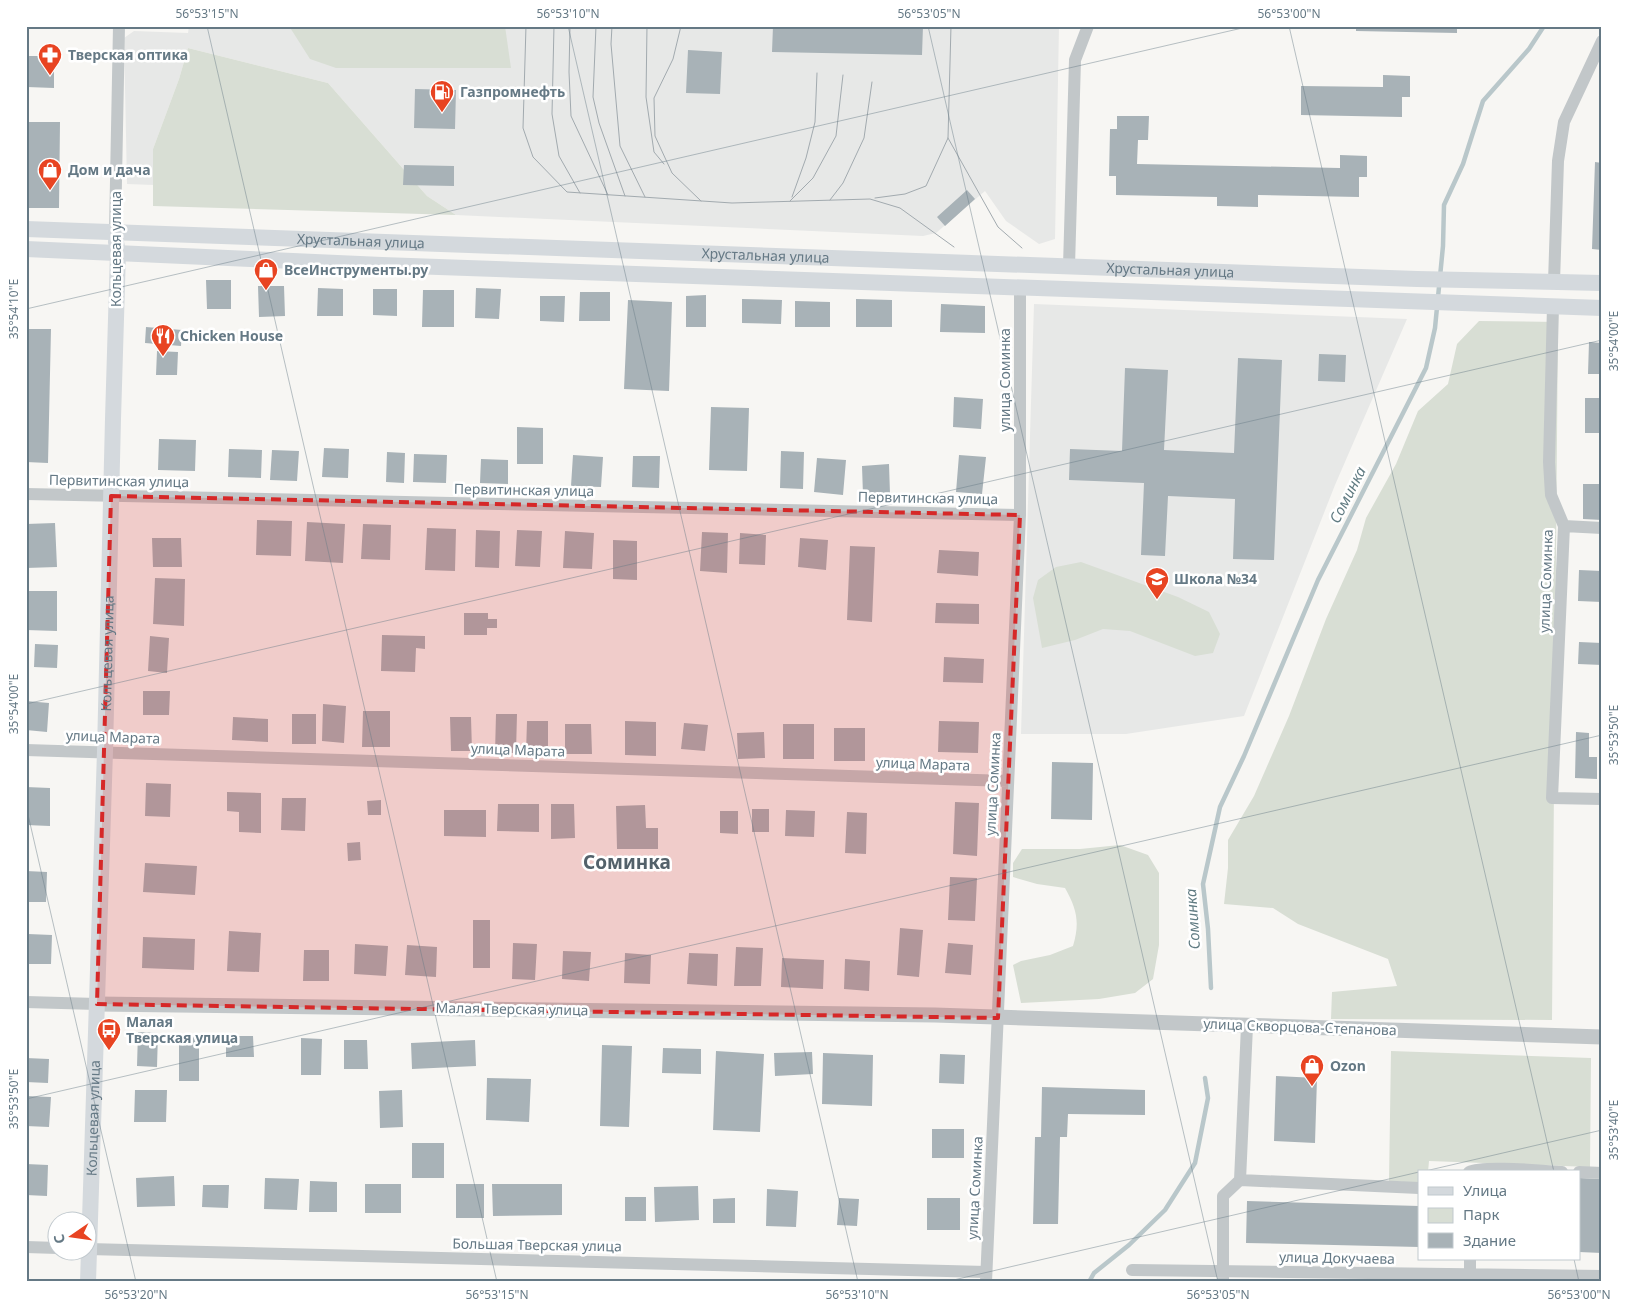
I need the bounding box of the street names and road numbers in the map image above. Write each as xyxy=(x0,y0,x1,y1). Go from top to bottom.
street label: Кольцевая улица xyxy=(106,191,125,307)
street label: Хрустальная улица xyxy=(297,229,425,252)
street label: Хрустальная улица xyxy=(701,243,830,267)
street label: Хрустальная улица xyxy=(1106,258,1235,281)
street label: улица Соминка xyxy=(995,328,1014,432)
street label: Первитинская улица xyxy=(49,470,189,491)
street label: Первитинская улица xyxy=(454,479,594,500)
street label: Первитинская улица xyxy=(858,487,998,508)
street label: улица Соминка xyxy=(1534,529,1557,633)
street label: Кольцевая улица xyxy=(96,595,118,712)
street label: улица Марата xyxy=(66,725,160,748)
street label: улица Соминка xyxy=(980,732,1005,836)
street label: улица Марата xyxy=(471,738,565,761)
street label: улица Марата xyxy=(876,752,970,775)
street label: Малая Тверская улица xyxy=(435,998,589,1019)
street label: улица Скворцова-Степанова xyxy=(1203,1014,1397,1039)
street label: Кольцевая улица xyxy=(81,1060,104,1176)
street label: улица Соминка xyxy=(962,1136,987,1240)
street label: Большая Тверская улица xyxy=(452,1234,622,1255)
street label: улица Докучаева xyxy=(1279,1247,1395,1268)

